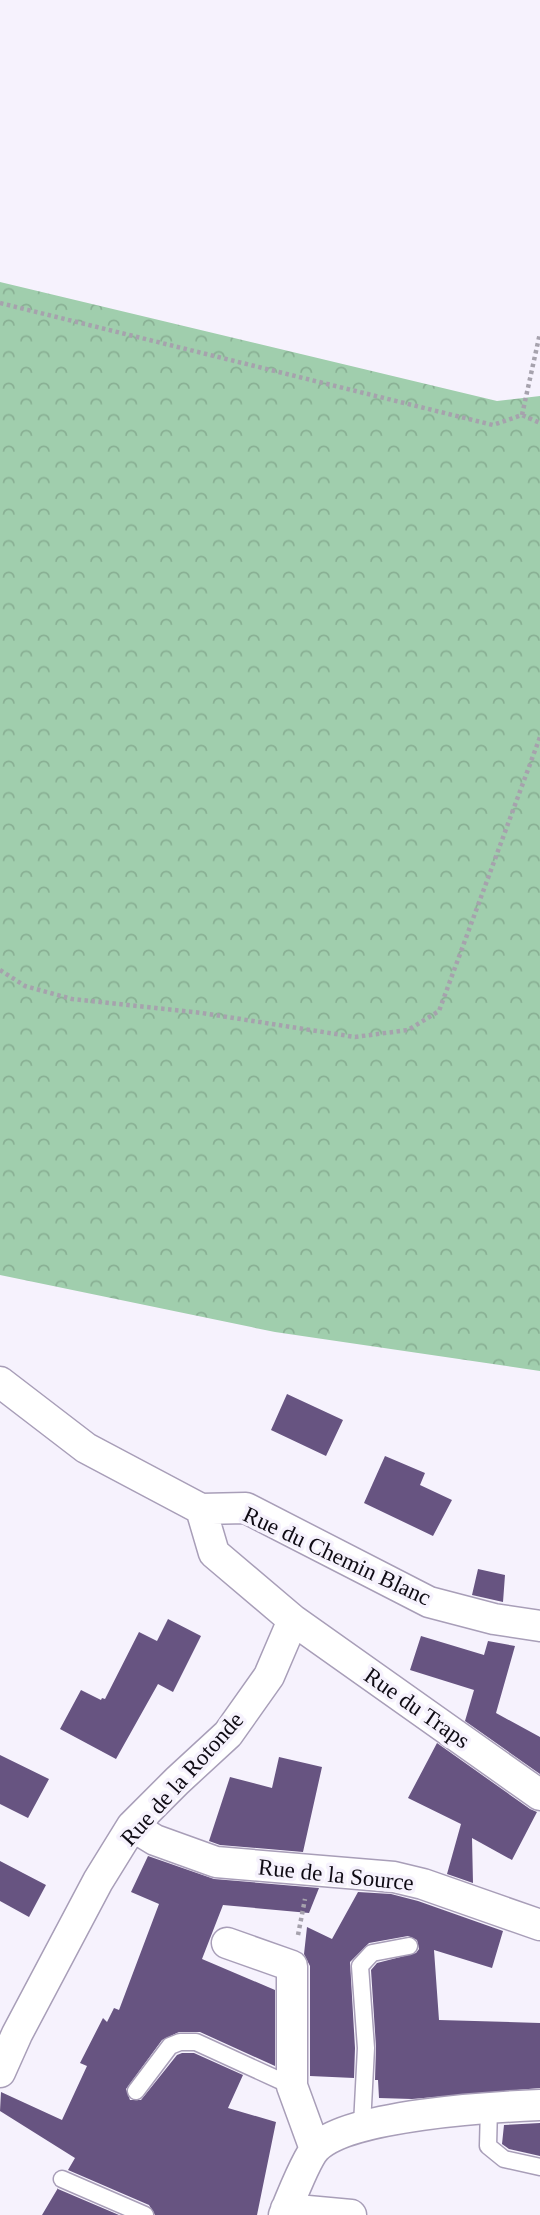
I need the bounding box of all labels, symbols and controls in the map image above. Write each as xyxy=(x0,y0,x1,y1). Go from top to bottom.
street label: Rue du Chemin Blanc xyxy=(239,1502,435,1610)
street label: Rue du Traps xyxy=(360,1663,474,1753)
street label: Rue de la Rotonde xyxy=(116,1707,248,1851)
street label: Rue de la Source xyxy=(257,1854,415,1896)

